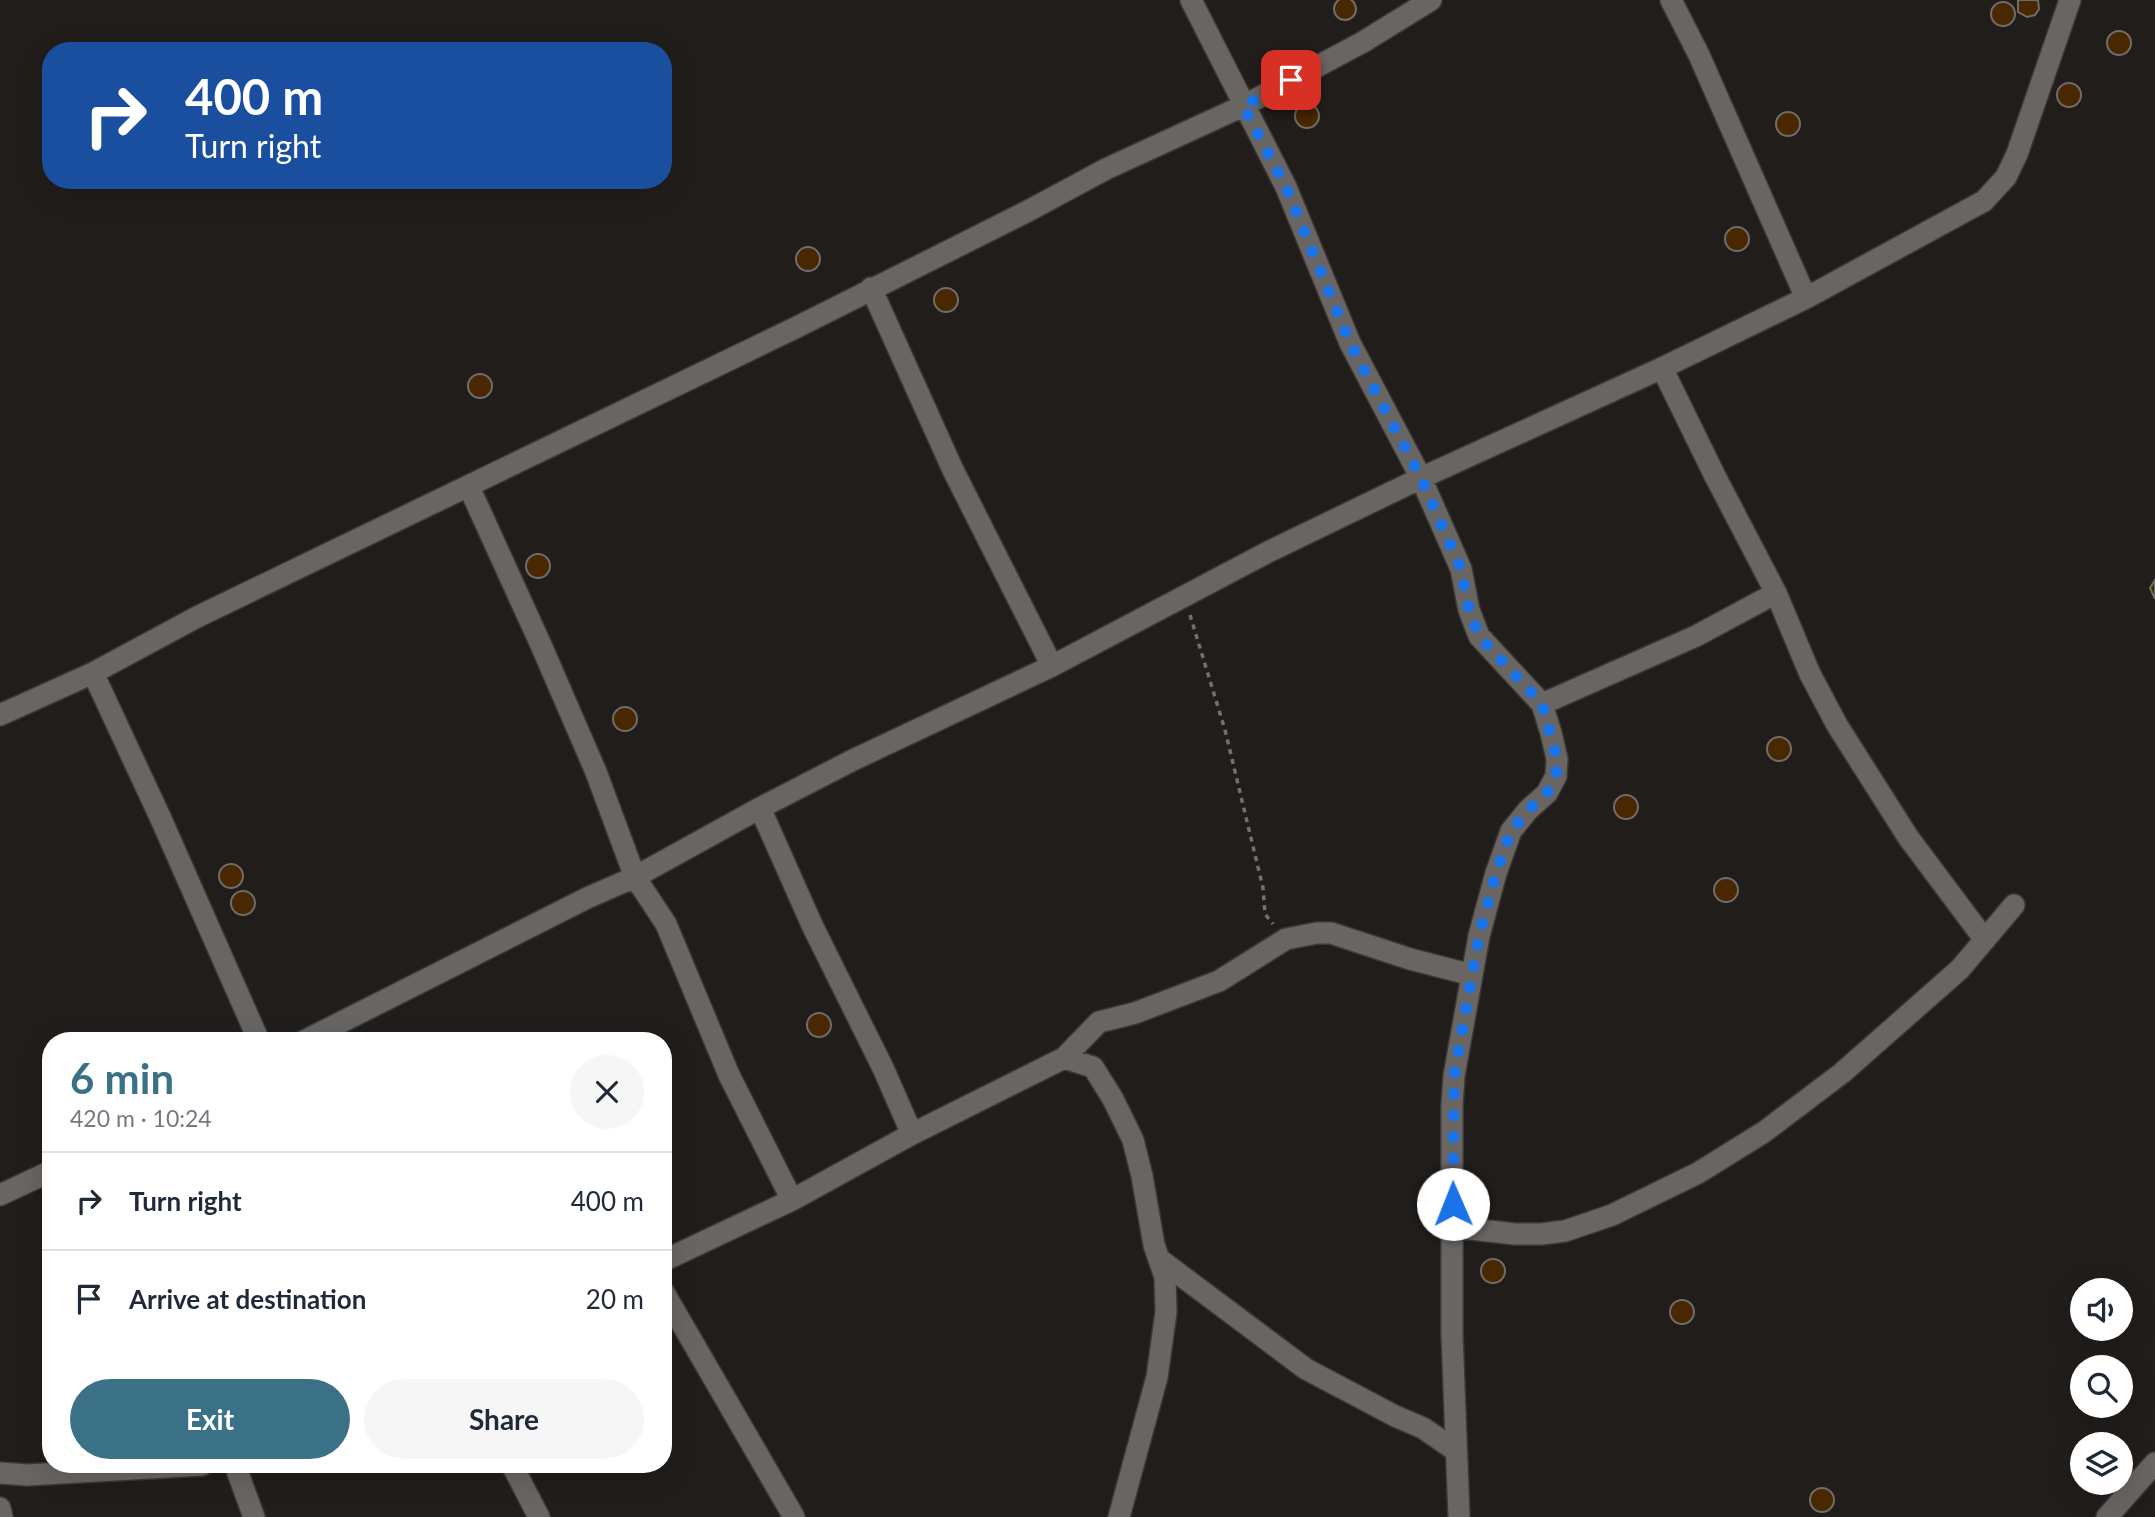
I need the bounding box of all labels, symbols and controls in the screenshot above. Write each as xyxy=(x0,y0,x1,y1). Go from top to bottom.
pin xyxy=(1261,50,1321,110)
icon: arrive xyxy=(1272,61,1310,99)
text: 400 m xyxy=(185,67,323,125)
icon: right xyxy=(70,70,161,161)
text: Turn right xyxy=(185,126,321,165)
text: 6 min xyxy=(70,1053,174,1103)
button: close xyxy=(570,1055,644,1129)
text: 420 m · 10:24 xyxy=(70,1104,212,1132)
position arrow xyxy=(1416,1167,1490,1241)
icon: right xyxy=(70,1182,108,1220)
text: Turn right xyxy=(129,1185,242,1217)
text: 400 m xyxy=(571,1185,644,1217)
map controls xyxy=(2070,1278,2133,1495)
button: sound xyxy=(2070,1278,2133,1341)
icon: arrive xyxy=(70,1280,108,1318)
text: Arrive at destination xyxy=(129,1283,366,1315)
text: 20 m xyxy=(586,1283,644,1315)
button: search xyxy=(2070,1355,2133,1418)
button: Exit xyxy=(70,1379,350,1459)
button: Share xyxy=(364,1379,644,1459)
button: layers xyxy=(2070,1432,2133,1495)

